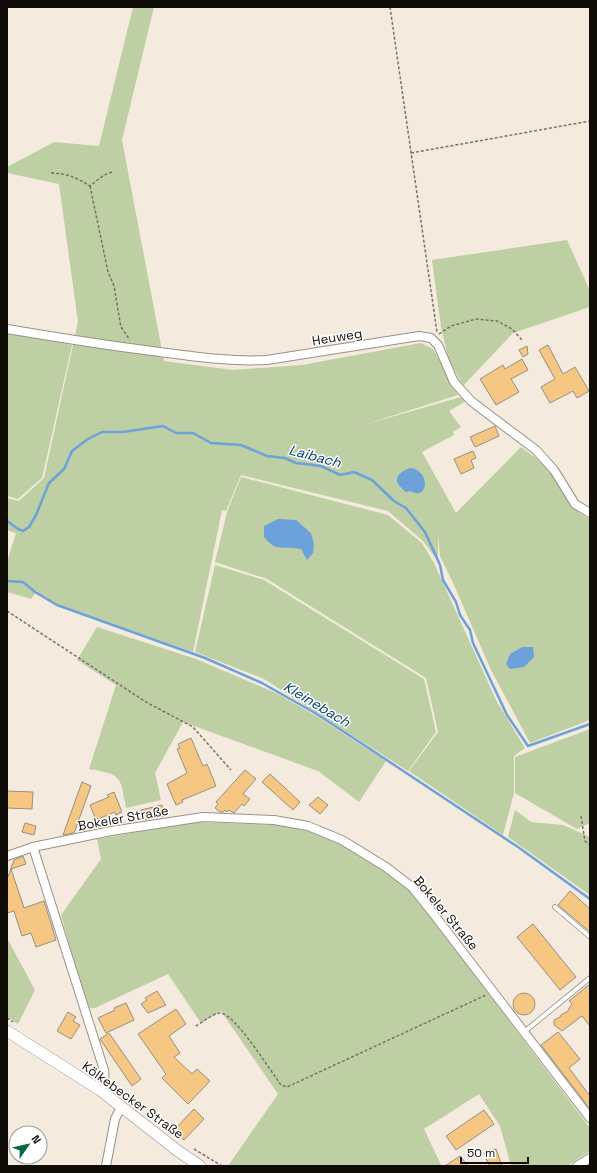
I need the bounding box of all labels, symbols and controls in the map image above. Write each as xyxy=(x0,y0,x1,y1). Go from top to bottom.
street label: Heuweg xyxy=(311,325,363,349)
water label: Laibach xyxy=(287,440,343,472)
water label: Kleinebach xyxy=(280,677,354,731)
street label: Bokeler Straße xyxy=(76,802,170,834)
street label: Bokeler Straße xyxy=(410,872,482,954)
street label: Kölkebecker Straße xyxy=(79,1057,187,1143)
north arrow xyxy=(8,1125,48,1165)
text: N xyxy=(28,1132,44,1146)
scale bar xyxy=(461,1139,528,1165)
text: 50 m xyxy=(467,1145,495,1161)

